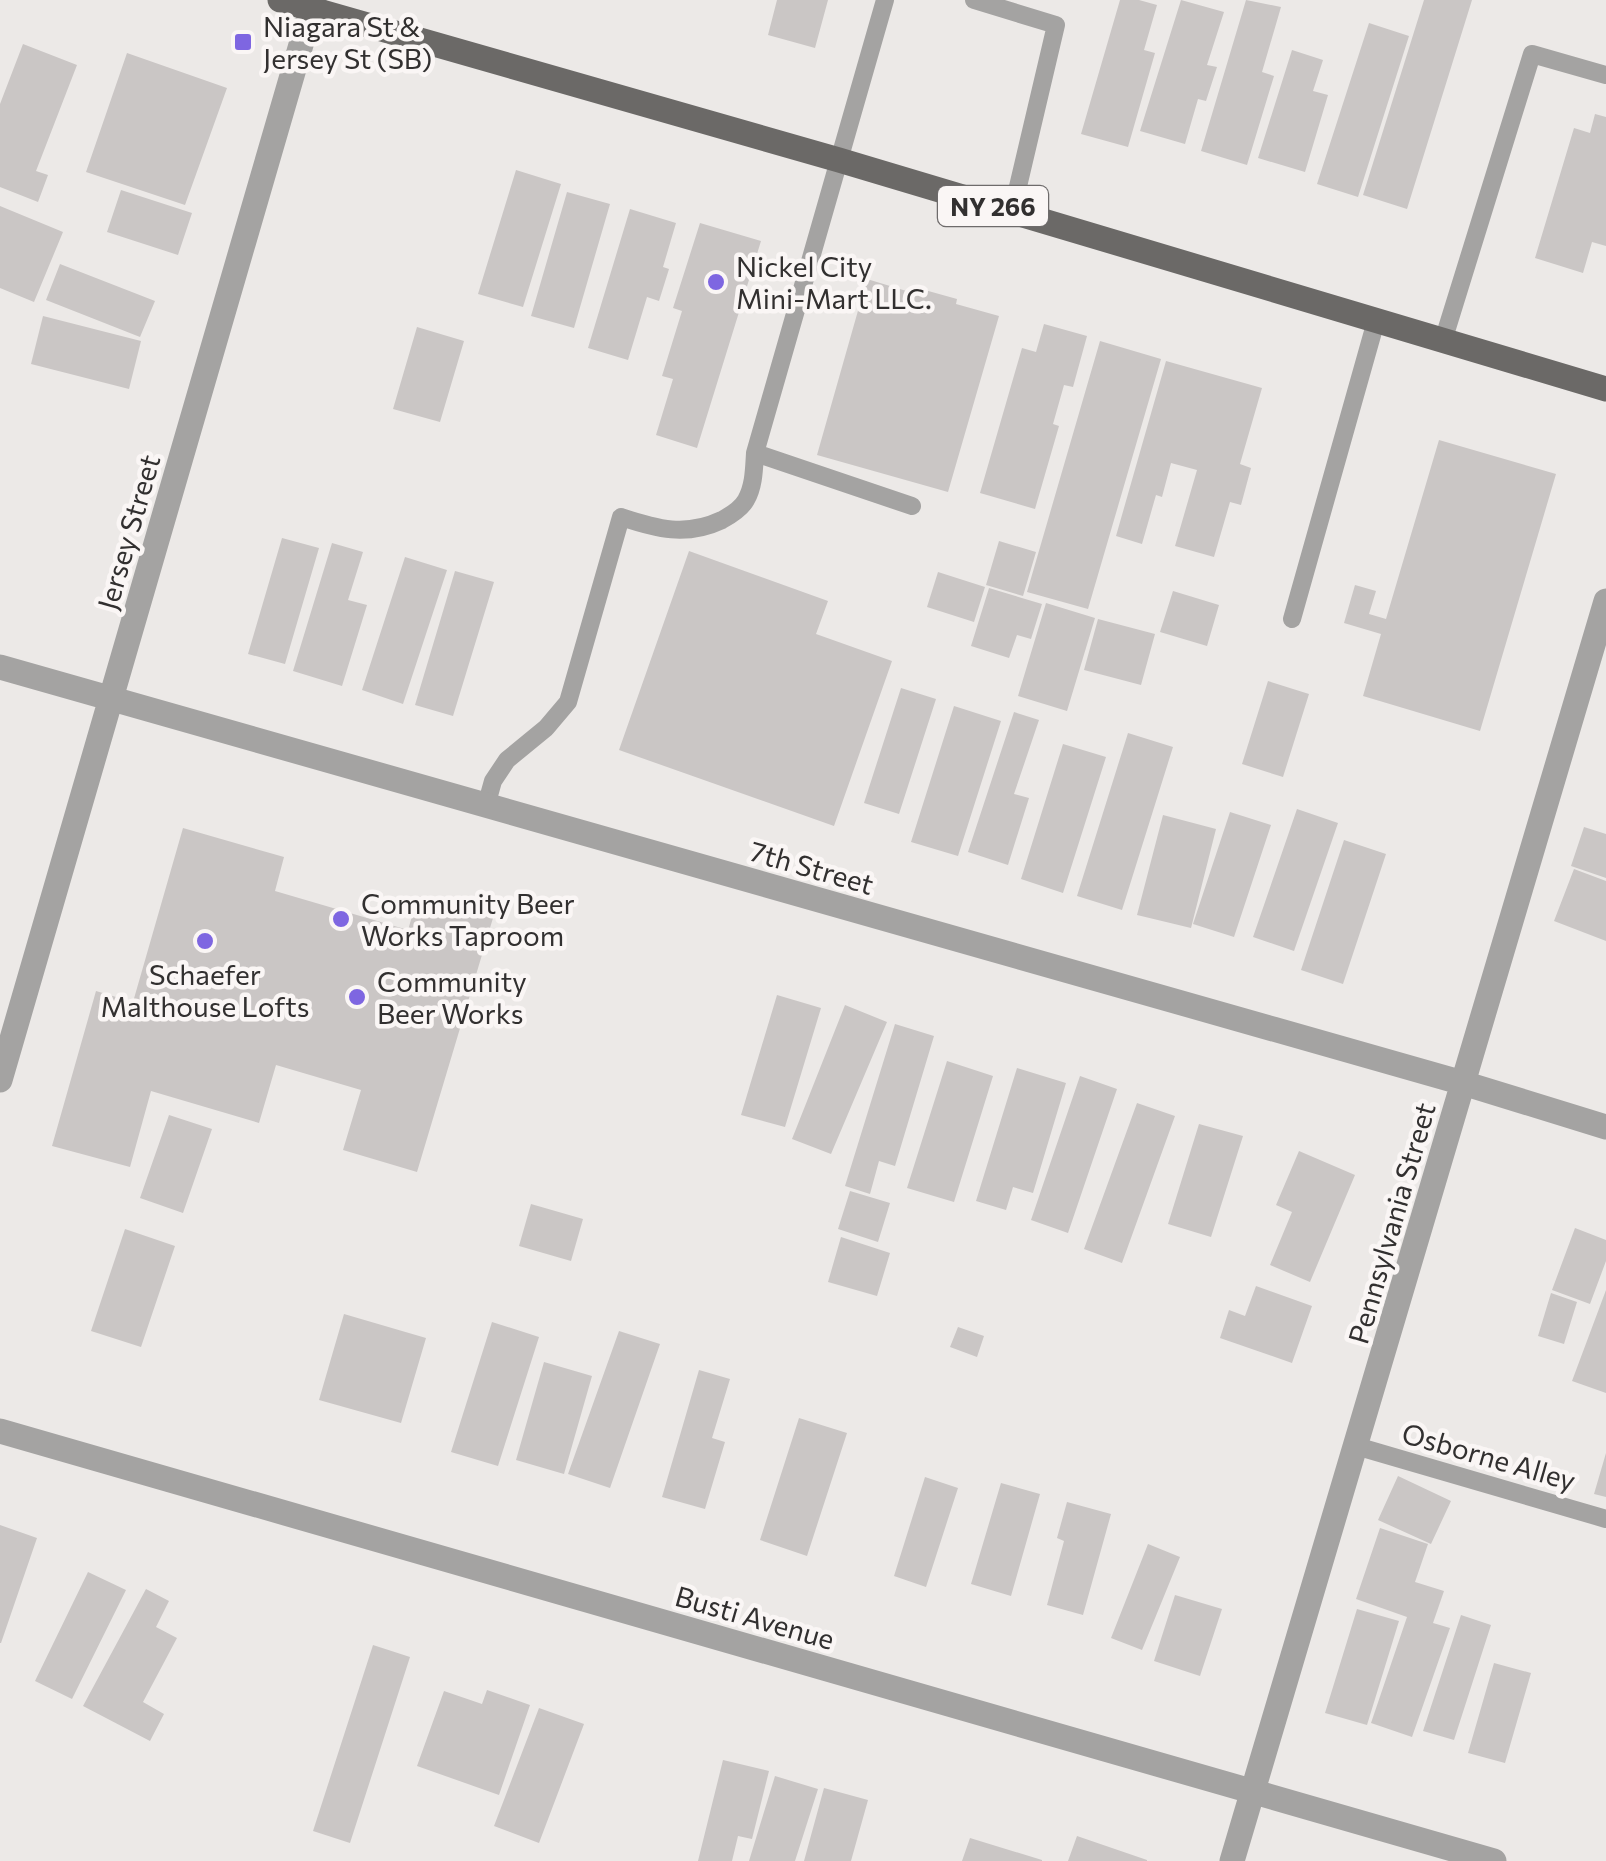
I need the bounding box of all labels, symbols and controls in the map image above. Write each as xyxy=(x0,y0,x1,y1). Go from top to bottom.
place label: Niagara St & Jersey St (SB) xyxy=(263,9,432,75)
marker: Niagara St & Jersey St (SB) xyxy=(232,31,254,53)
road number: NY 266 xyxy=(938,186,1048,226)
place label: Nickel City Mini-Mart LLC. xyxy=(736,249,932,315)
marker: Nickel City Mini-Mart LLC. xyxy=(705,271,727,293)
street label: Jersey Street xyxy=(90,451,166,613)
street label: 7th Street xyxy=(746,833,878,901)
place label: Community Beer Works Taproom xyxy=(361,886,575,952)
marker: Community Beer Works Taproom xyxy=(330,908,352,930)
marker: Schaefer Malthouse Lofts xyxy=(194,930,216,952)
place label: Schaefer Malthouse Lofts xyxy=(101,957,309,1023)
place label: Community Beer Works xyxy=(377,964,527,1030)
marker: Community Beer Works xyxy=(346,986,368,1008)
street label: Pennsylvania Street xyxy=(1340,1099,1442,1347)
street label: Osborne Alley xyxy=(1398,1415,1580,1497)
street label: Busti Avenue xyxy=(672,1578,838,1656)

